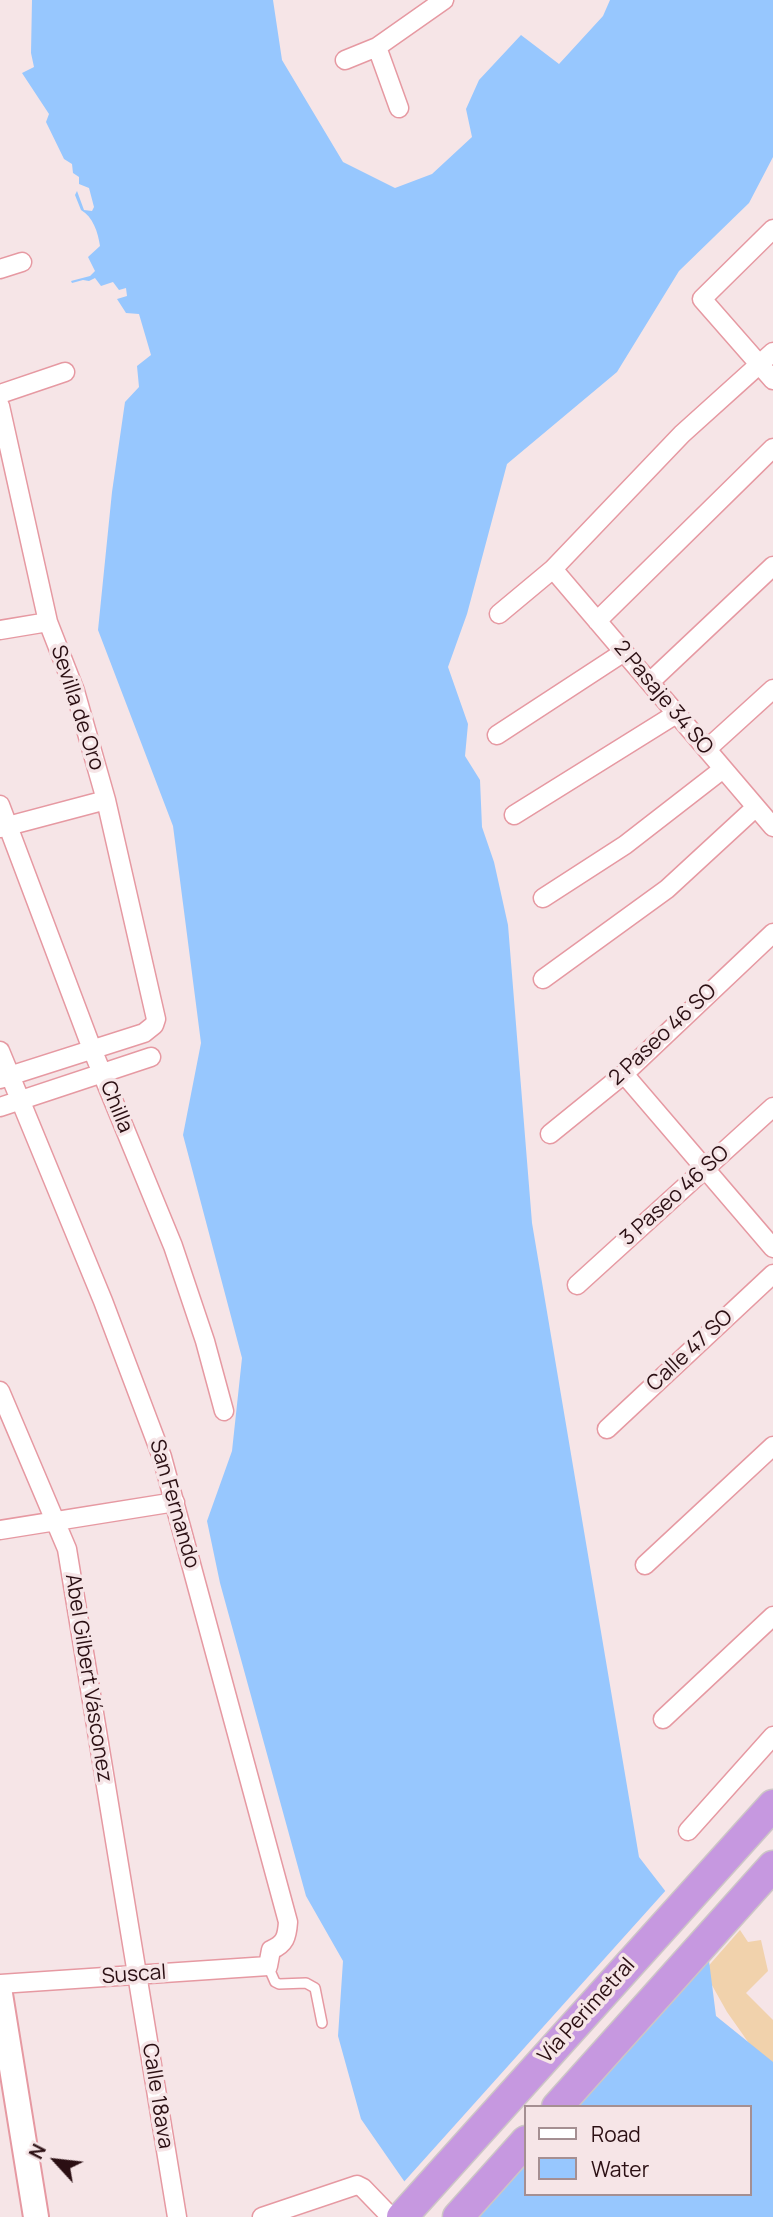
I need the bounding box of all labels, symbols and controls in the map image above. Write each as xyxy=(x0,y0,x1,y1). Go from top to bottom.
street label: 2 Pasaje 34 SO xyxy=(608,636,718,760)
street label: Sevilla de Oro xyxy=(45,642,109,774)
street label: 2 Paseo 46 SO xyxy=(604,979,722,1091)
street label: Chilla xyxy=(94,1077,138,1137)
street label: 3 Paseo 46 SO xyxy=(616,1141,734,1251)
street label: Calle 47 SO xyxy=(642,1305,738,1397)
street label: San Fernando xyxy=(144,1437,204,1571)
street label: Abel Gilbert Vásconez xyxy=(59,1572,117,1784)
street label: Vía Perimetral xyxy=(533,1953,641,2069)
street label: Suscal xyxy=(101,1960,167,1990)
street label: Calle 18ava xyxy=(136,2042,178,2150)
legend xyxy=(524,2105,752,2196)
text: Road xyxy=(591,2120,641,2148)
north arrow xyxy=(21,2126,91,2196)
text: N xyxy=(23,2139,52,2163)
text: Water xyxy=(591,2155,649,2183)

